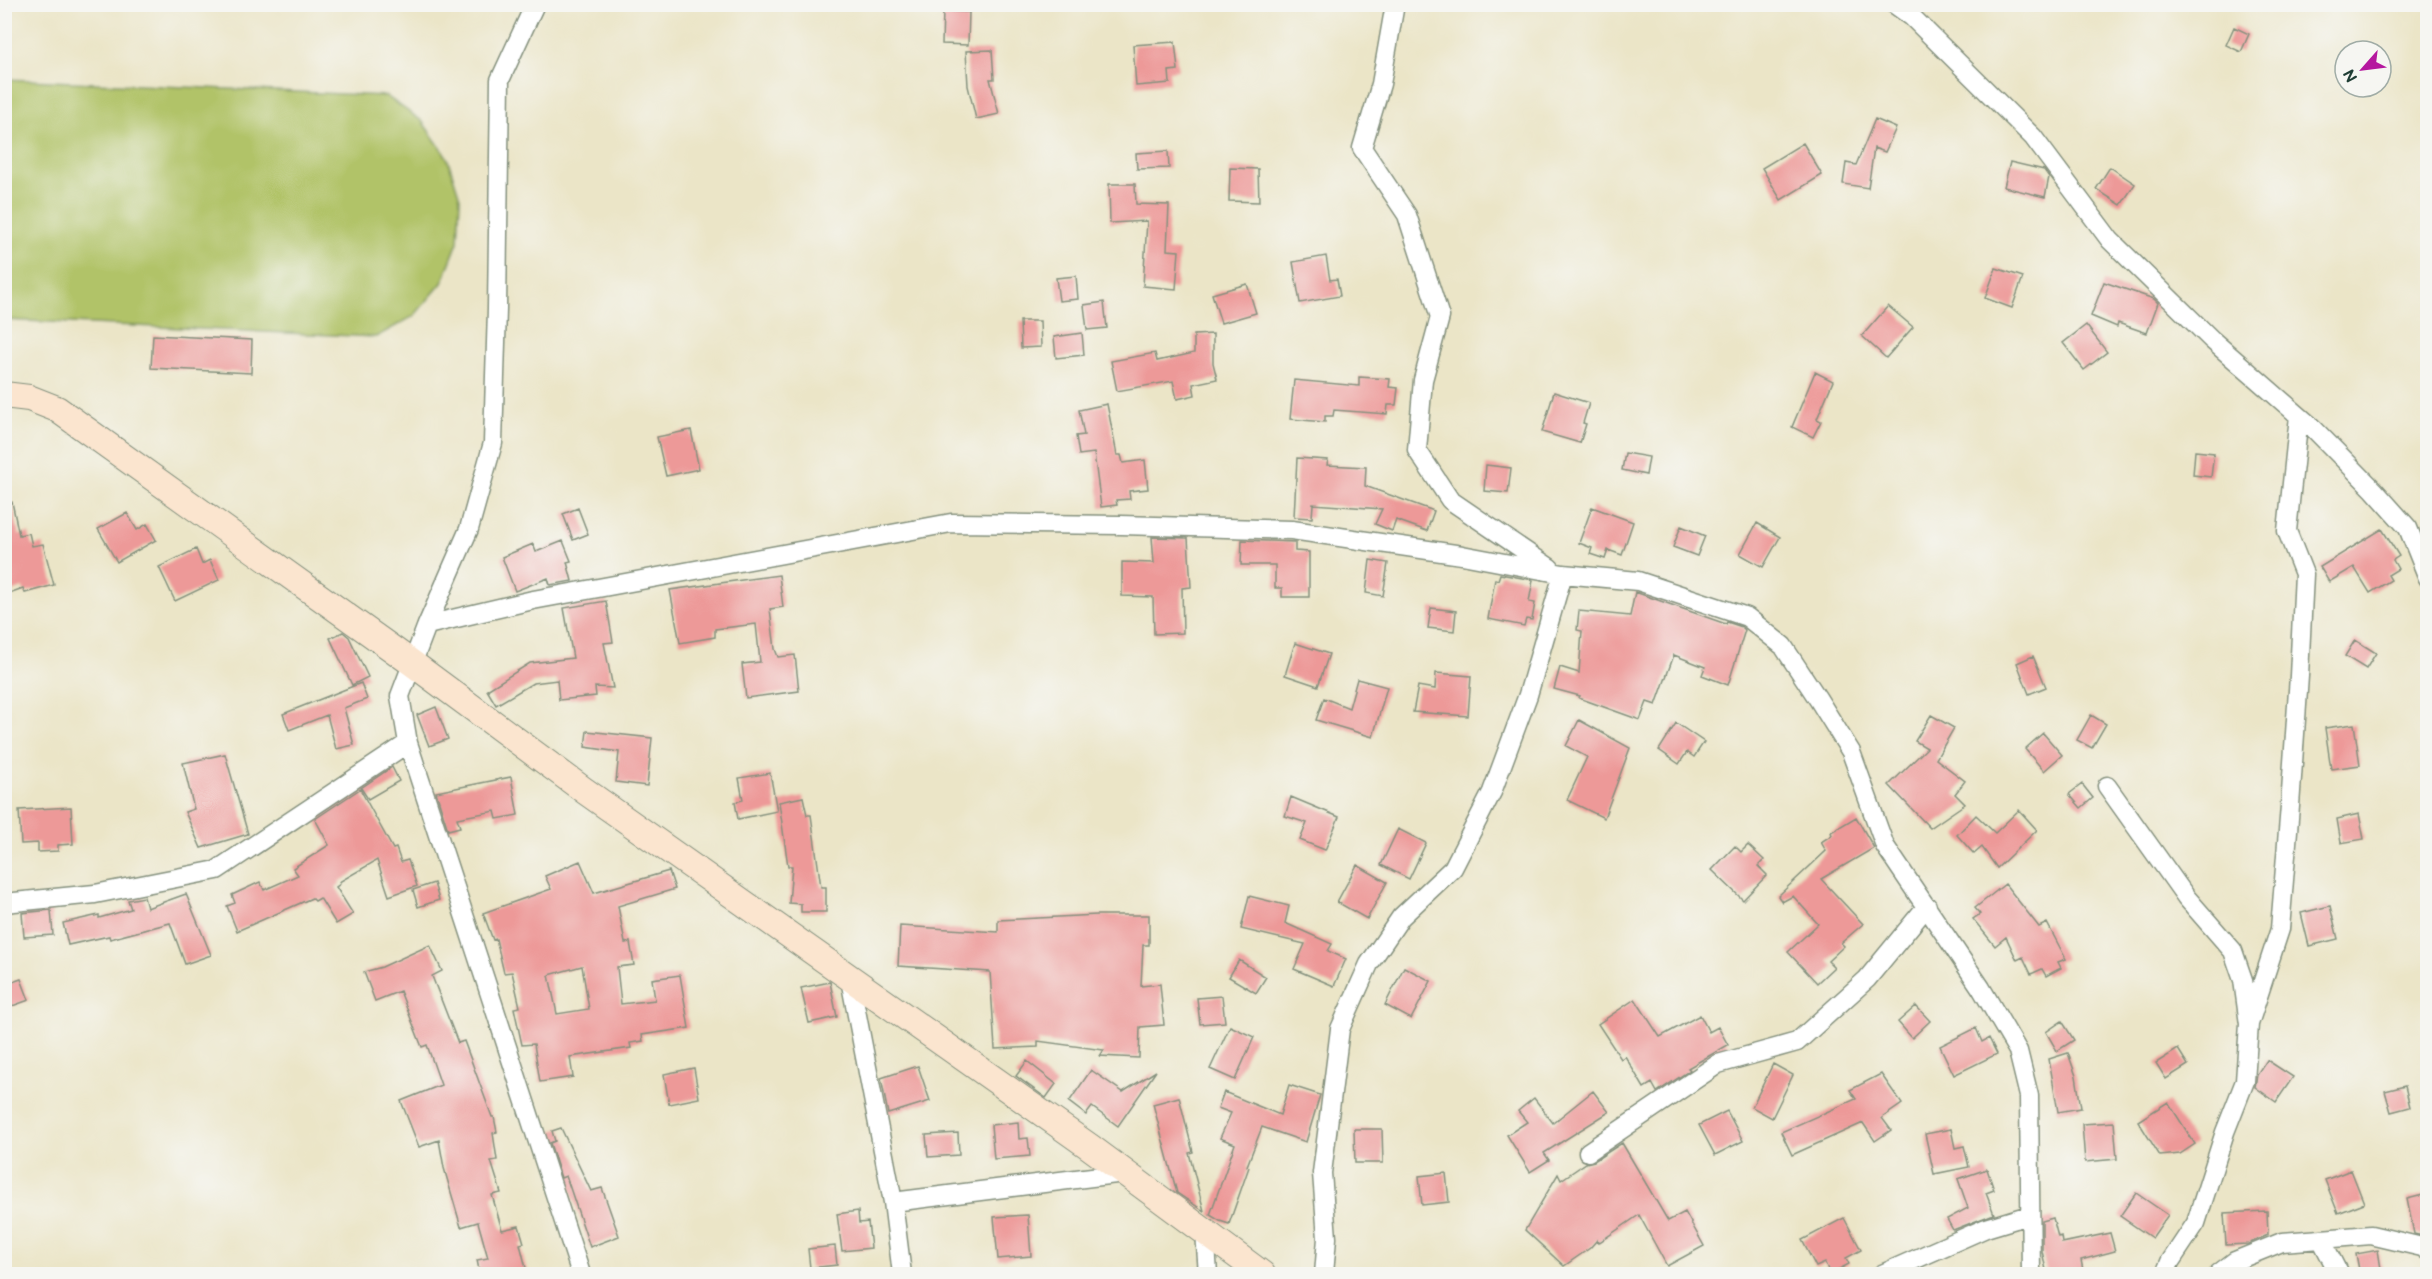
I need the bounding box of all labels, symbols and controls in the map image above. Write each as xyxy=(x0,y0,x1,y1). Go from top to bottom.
north arrow xyxy=(2333,39,2393,99)
text: N xyxy=(2340,66,2362,85)

